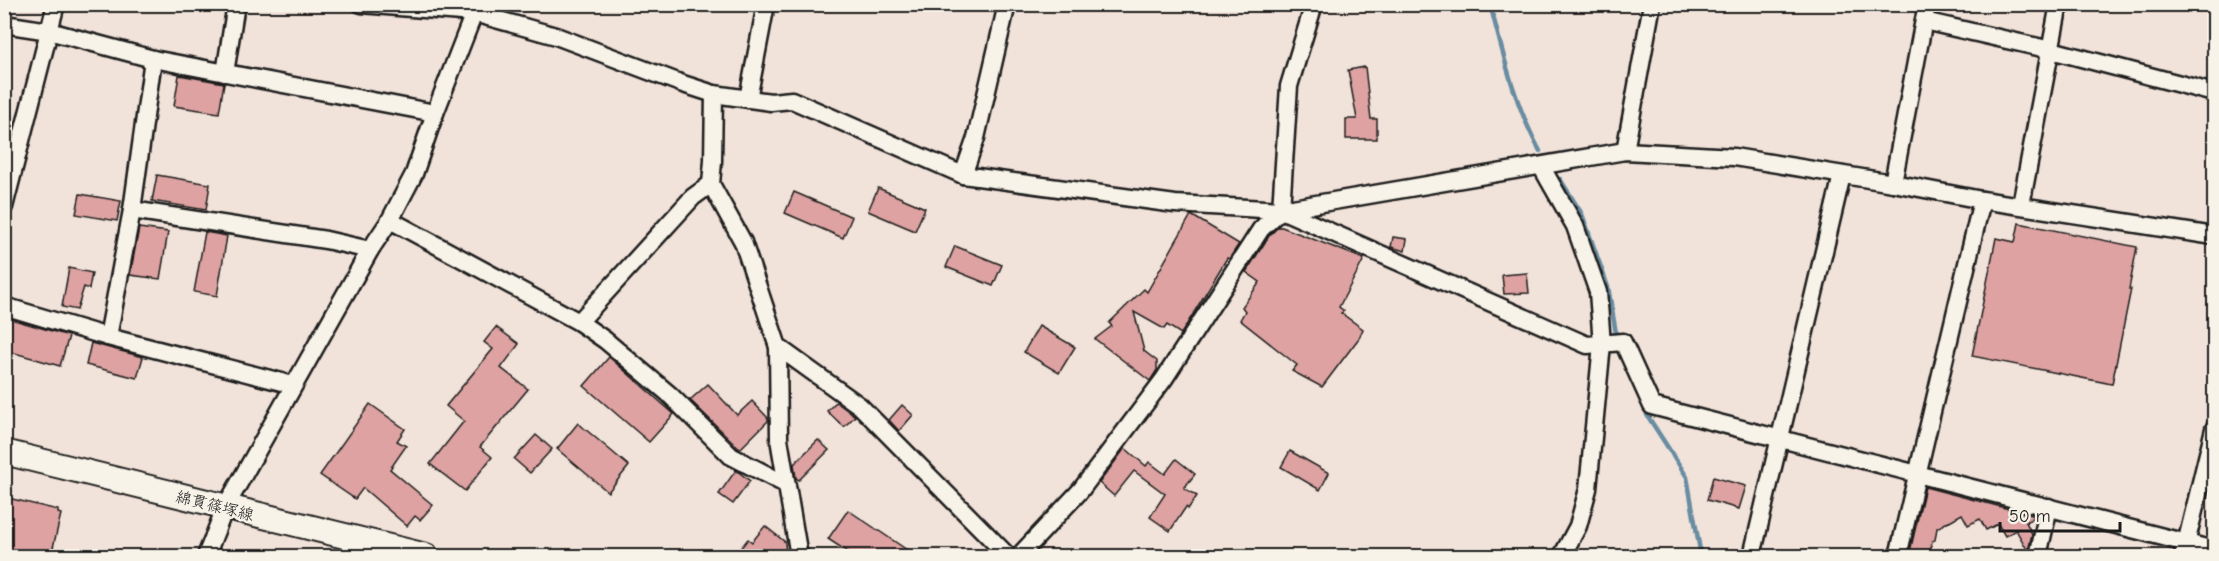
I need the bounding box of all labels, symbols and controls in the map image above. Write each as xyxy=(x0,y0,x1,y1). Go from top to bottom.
street label: 綿貫篠塚線 xyxy=(174,488,256,524)
scale bar xyxy=(2000,495,2120,533)
text: 50 m xyxy=(2009,506,2051,527)

